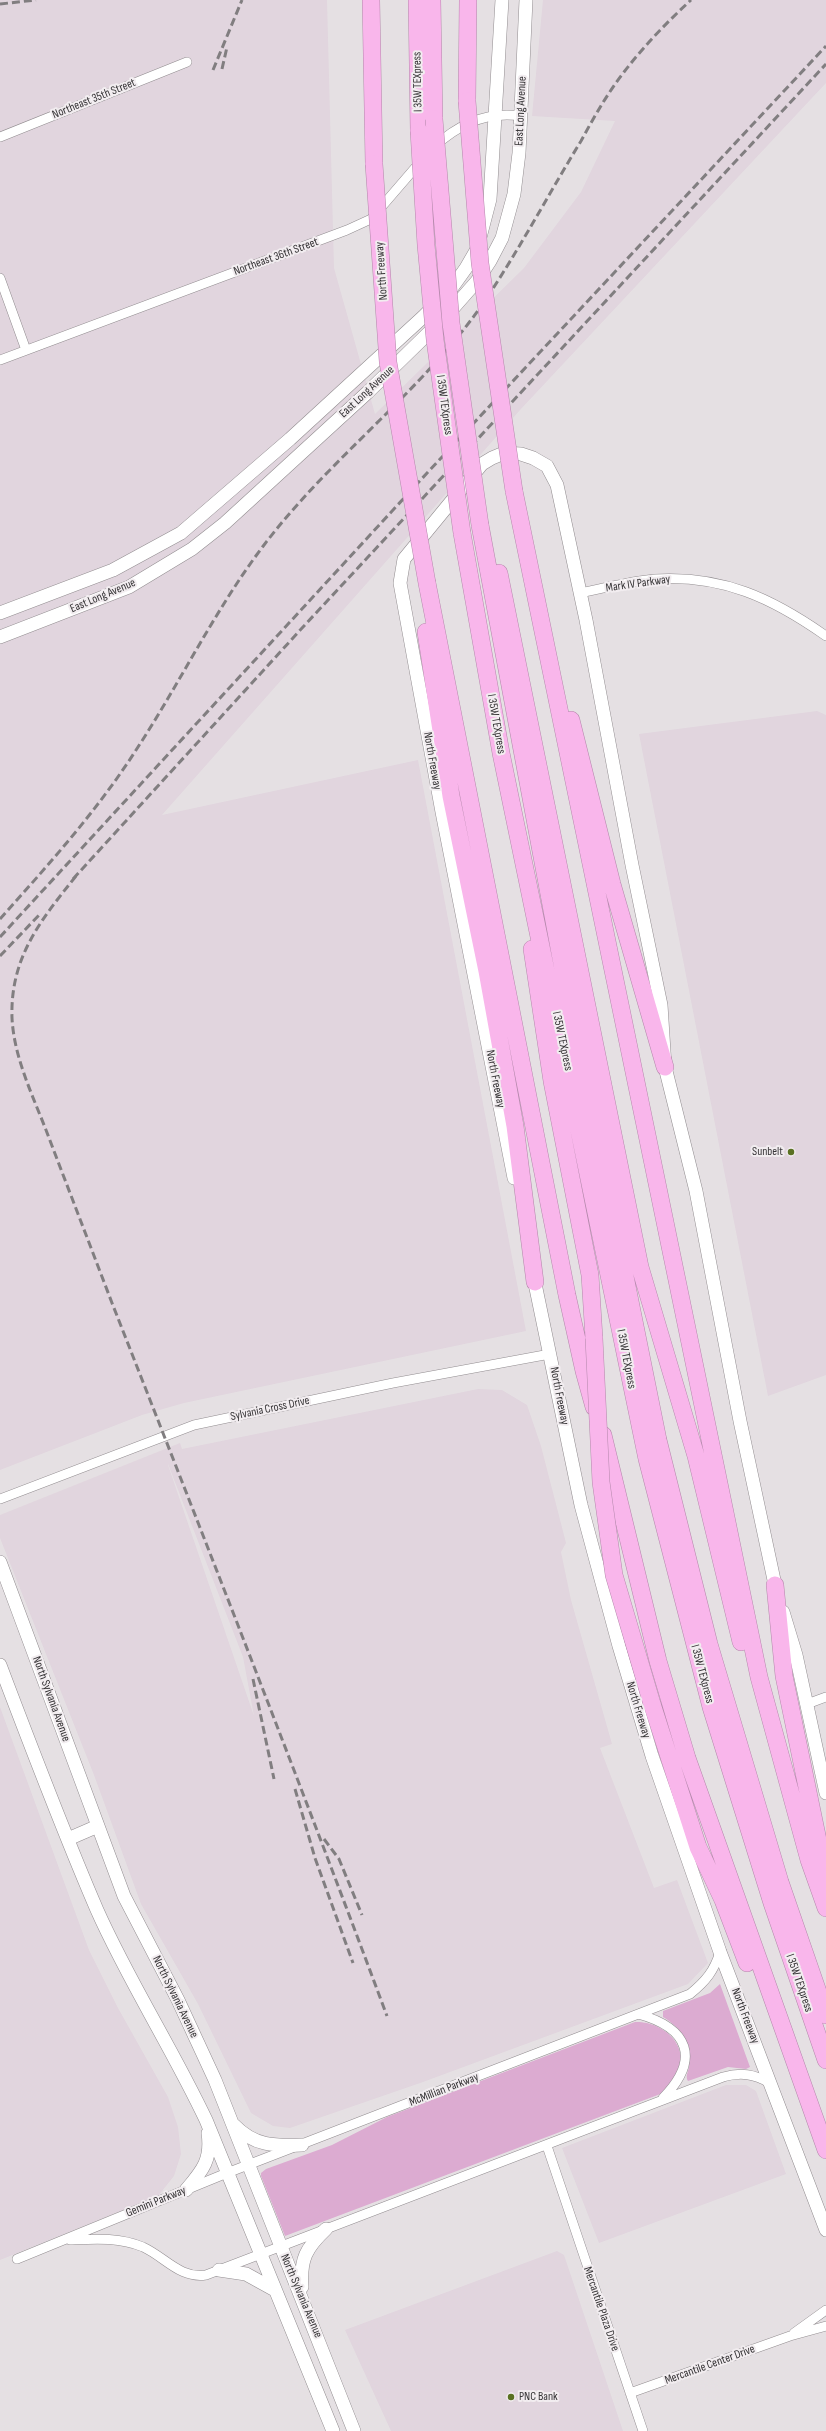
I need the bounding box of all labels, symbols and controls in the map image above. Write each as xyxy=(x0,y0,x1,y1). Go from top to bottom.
street label: I 35W TEXpress xyxy=(410,52,426,112)
street label: Northeast 35th Street xyxy=(50,76,138,122)
street label: East Long Avenue xyxy=(512,76,530,146)
street label: Northeast 36th Street xyxy=(232,235,320,279)
street label: North Freeway xyxy=(373,241,391,301)
street label: East Long Avenue xyxy=(337,363,397,421)
street label: I 35W TEXpress xyxy=(433,374,455,436)
street label: Mark IV Parkway xyxy=(605,572,671,596)
street label: East Long Avenue xyxy=(68,576,138,616)
street label: I 35W TEXpress xyxy=(484,693,508,755)
street label: North Freeway xyxy=(420,731,444,791)
street label: I 35W TEXpress xyxy=(549,1010,575,1072)
street label: North Freeway xyxy=(482,1049,508,1109)
place label: Sunbelt xyxy=(752,1145,783,1159)
marker: Sunbelt xyxy=(786,1147,796,1157)
street label: I 35W TEXpress xyxy=(613,1328,639,1390)
street label: North Freeway xyxy=(546,1366,572,1426)
street label: Sylvania Cross Drive xyxy=(229,1394,311,1424)
street label: I 35W TEXpress xyxy=(687,1643,717,1705)
street label: North Sylvania Avenue xyxy=(29,1654,73,1744)
street label: North Freeway xyxy=(623,1680,653,1740)
street label: I 35W TEXpress xyxy=(782,1952,816,2014)
street label: North Sylvania Avenue xyxy=(149,1954,201,2040)
street label: North Freeway xyxy=(728,1986,762,2046)
street label: McMillian Parkway xyxy=(407,2070,481,2110)
street label: Gemini Parkway xyxy=(124,2183,188,2221)
street label: North Sylvania Avenue xyxy=(277,2252,325,2340)
street label: Mercantile Plaza Drive xyxy=(580,2265,622,2353)
street label: Mercantile Center Drive xyxy=(663,2342,757,2388)
place label: PNC Bank xyxy=(519,2390,558,2404)
marker: PNC Bank xyxy=(506,2392,516,2402)

